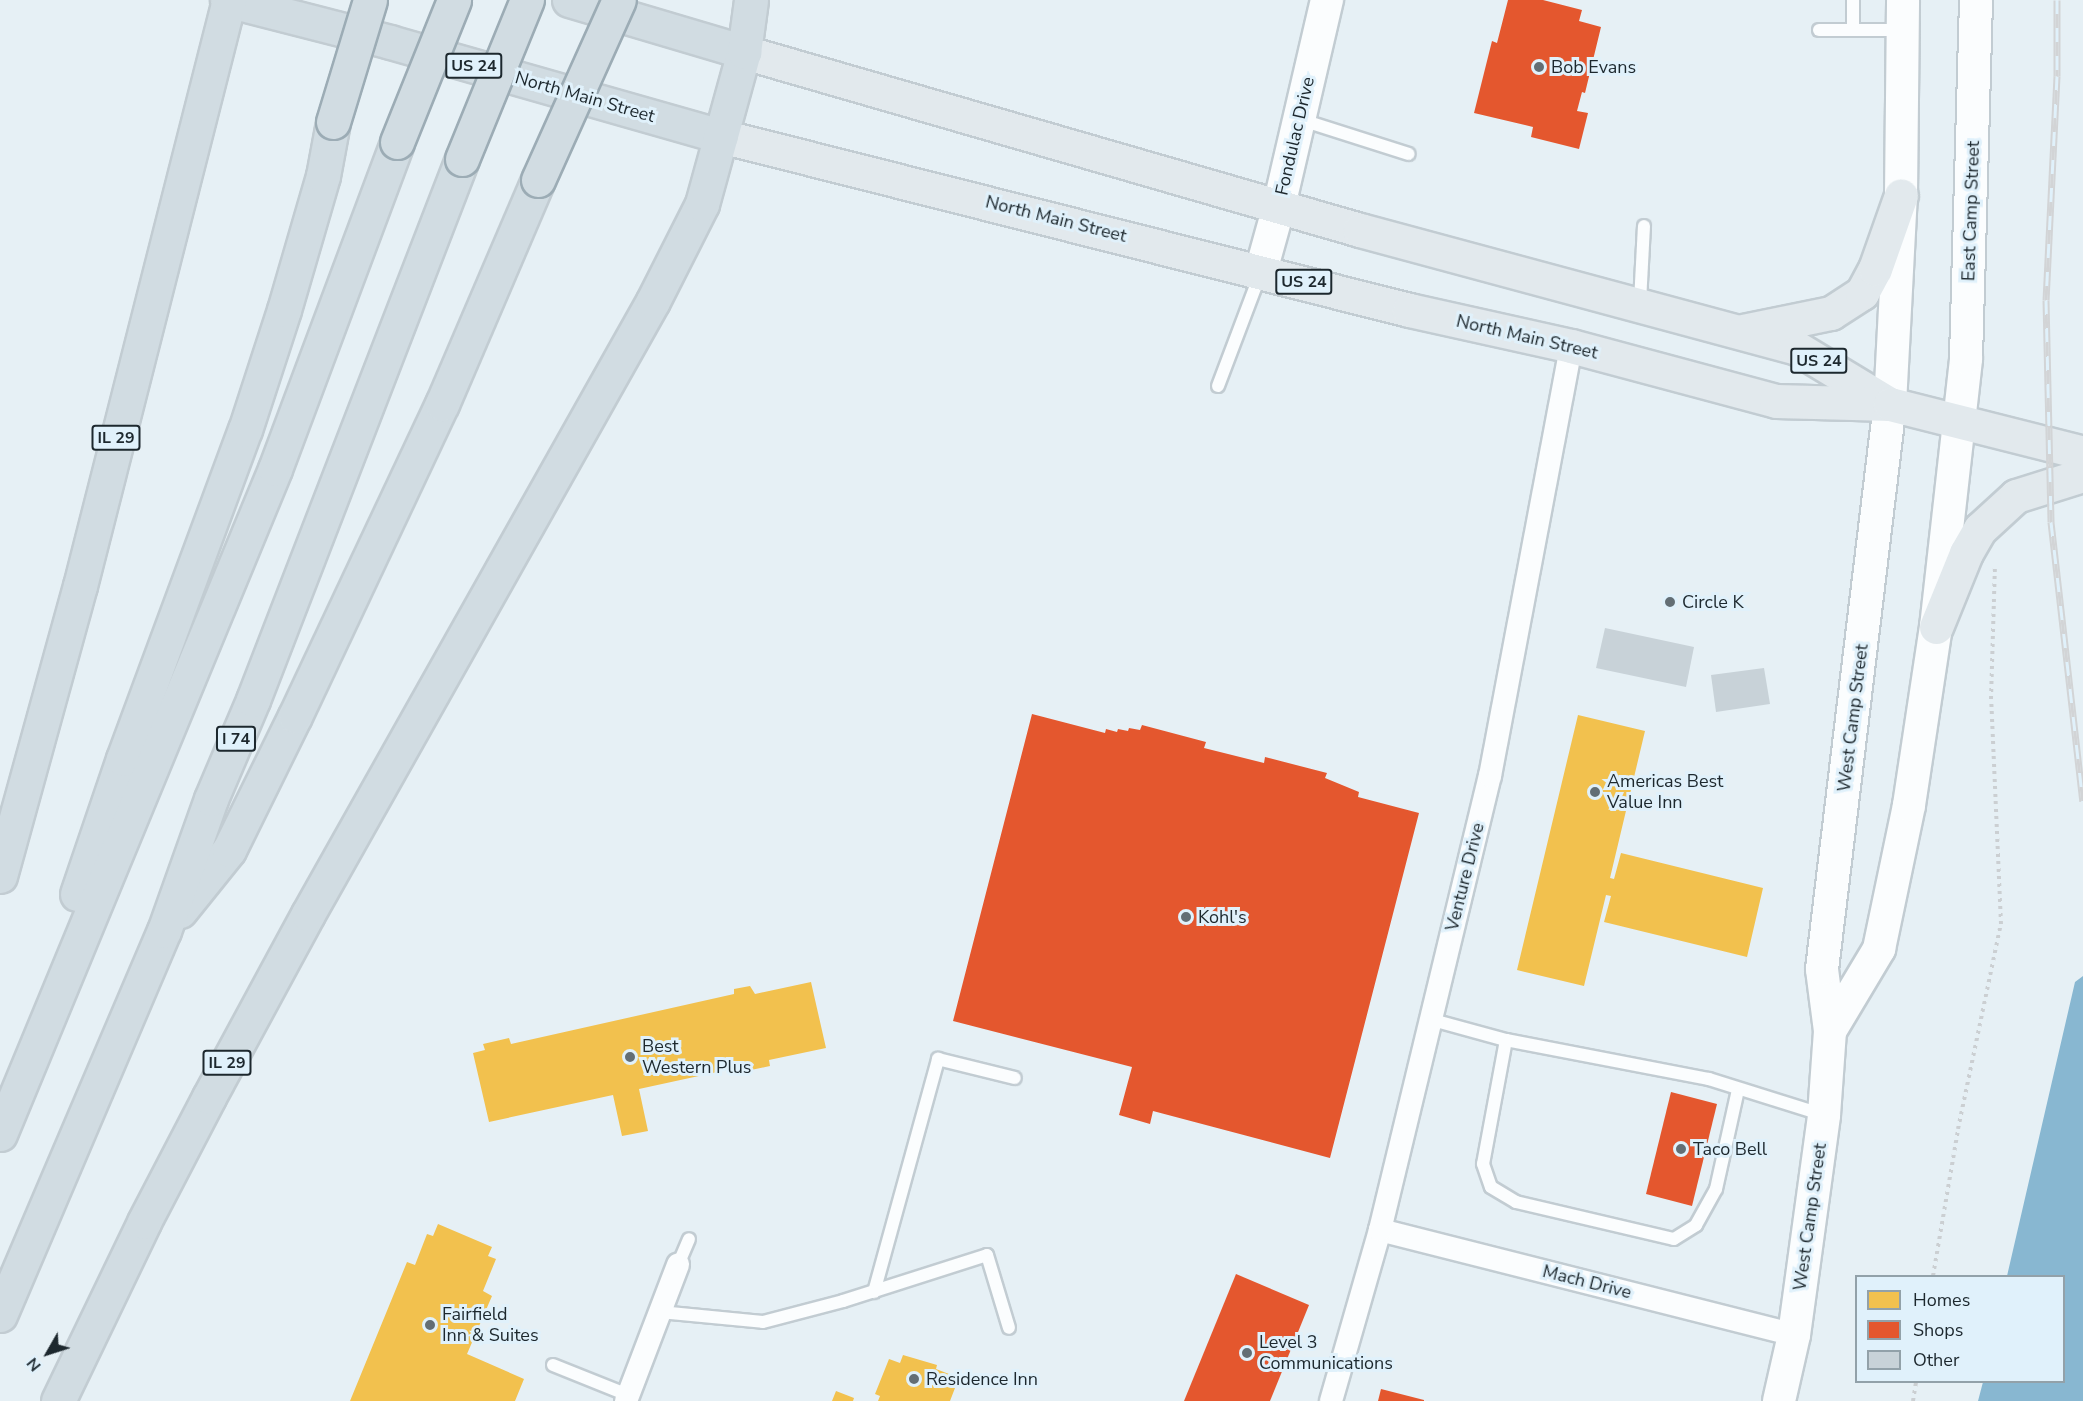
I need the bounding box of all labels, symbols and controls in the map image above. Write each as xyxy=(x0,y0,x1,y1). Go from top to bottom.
road number: US 24 xyxy=(444,53,504,79)
place label: Bob Evans xyxy=(1551,56,1636,78)
marker: Bob Evans xyxy=(1532,60,1546,74)
street label: North Main Street xyxy=(513,67,657,127)
street label: Fondulac Drive xyxy=(1271,75,1319,197)
street label: East Camp Street xyxy=(1958,140,1984,282)
street label: North Main Street xyxy=(983,191,1129,247)
road number: US 24 xyxy=(1274,269,1334,295)
street label: North Main Street xyxy=(1454,310,1600,364)
road number: US 24 xyxy=(1789,348,1849,374)
road number: IL 29 xyxy=(90,425,142,451)
place label: Circle K xyxy=(1682,591,1744,613)
marker: Circle K xyxy=(1663,595,1677,609)
street label: West Camp Street xyxy=(1833,643,1873,793)
road number: I 74 xyxy=(215,726,257,752)
place label: Americas Best Value Inn xyxy=(1607,771,1723,814)
marker: Americas Best Value Inn xyxy=(1588,785,1602,799)
street label: Venture Drive xyxy=(1441,821,1489,933)
place label: Kohl's xyxy=(1198,906,1247,928)
marker: Kohl's xyxy=(1179,910,1193,924)
place label: Best Western Plus xyxy=(642,1036,751,1078)
road number: IL 29 xyxy=(202,1050,252,1076)
marker: Best Western Plus xyxy=(623,1050,637,1064)
place label: Taco Bell xyxy=(1693,1138,1767,1160)
marker: Taco Bell xyxy=(1674,1142,1688,1156)
street label: West Camp Street xyxy=(1789,1142,1831,1292)
street label: Mach Drive xyxy=(1540,1261,1634,1303)
legend xyxy=(1855,1275,2065,1383)
text: Homes xyxy=(1913,1288,1970,1312)
place label: Fairfield Inn & Suites xyxy=(442,1304,539,1346)
marker: Fairfield Inn & Suites xyxy=(423,1318,437,1332)
text: Shops xyxy=(1913,1318,1963,1342)
north arrow xyxy=(18,1323,78,1383)
place label: Level 3 Communications xyxy=(1259,1332,1393,1374)
marker: Level 3 Communications xyxy=(1240,1346,1254,1360)
text: Other xyxy=(1913,1348,1959,1372)
text: N xyxy=(22,1353,46,1376)
place label: Residence Inn xyxy=(926,1368,1038,1390)
marker: Residence Inn xyxy=(907,1372,921,1386)

